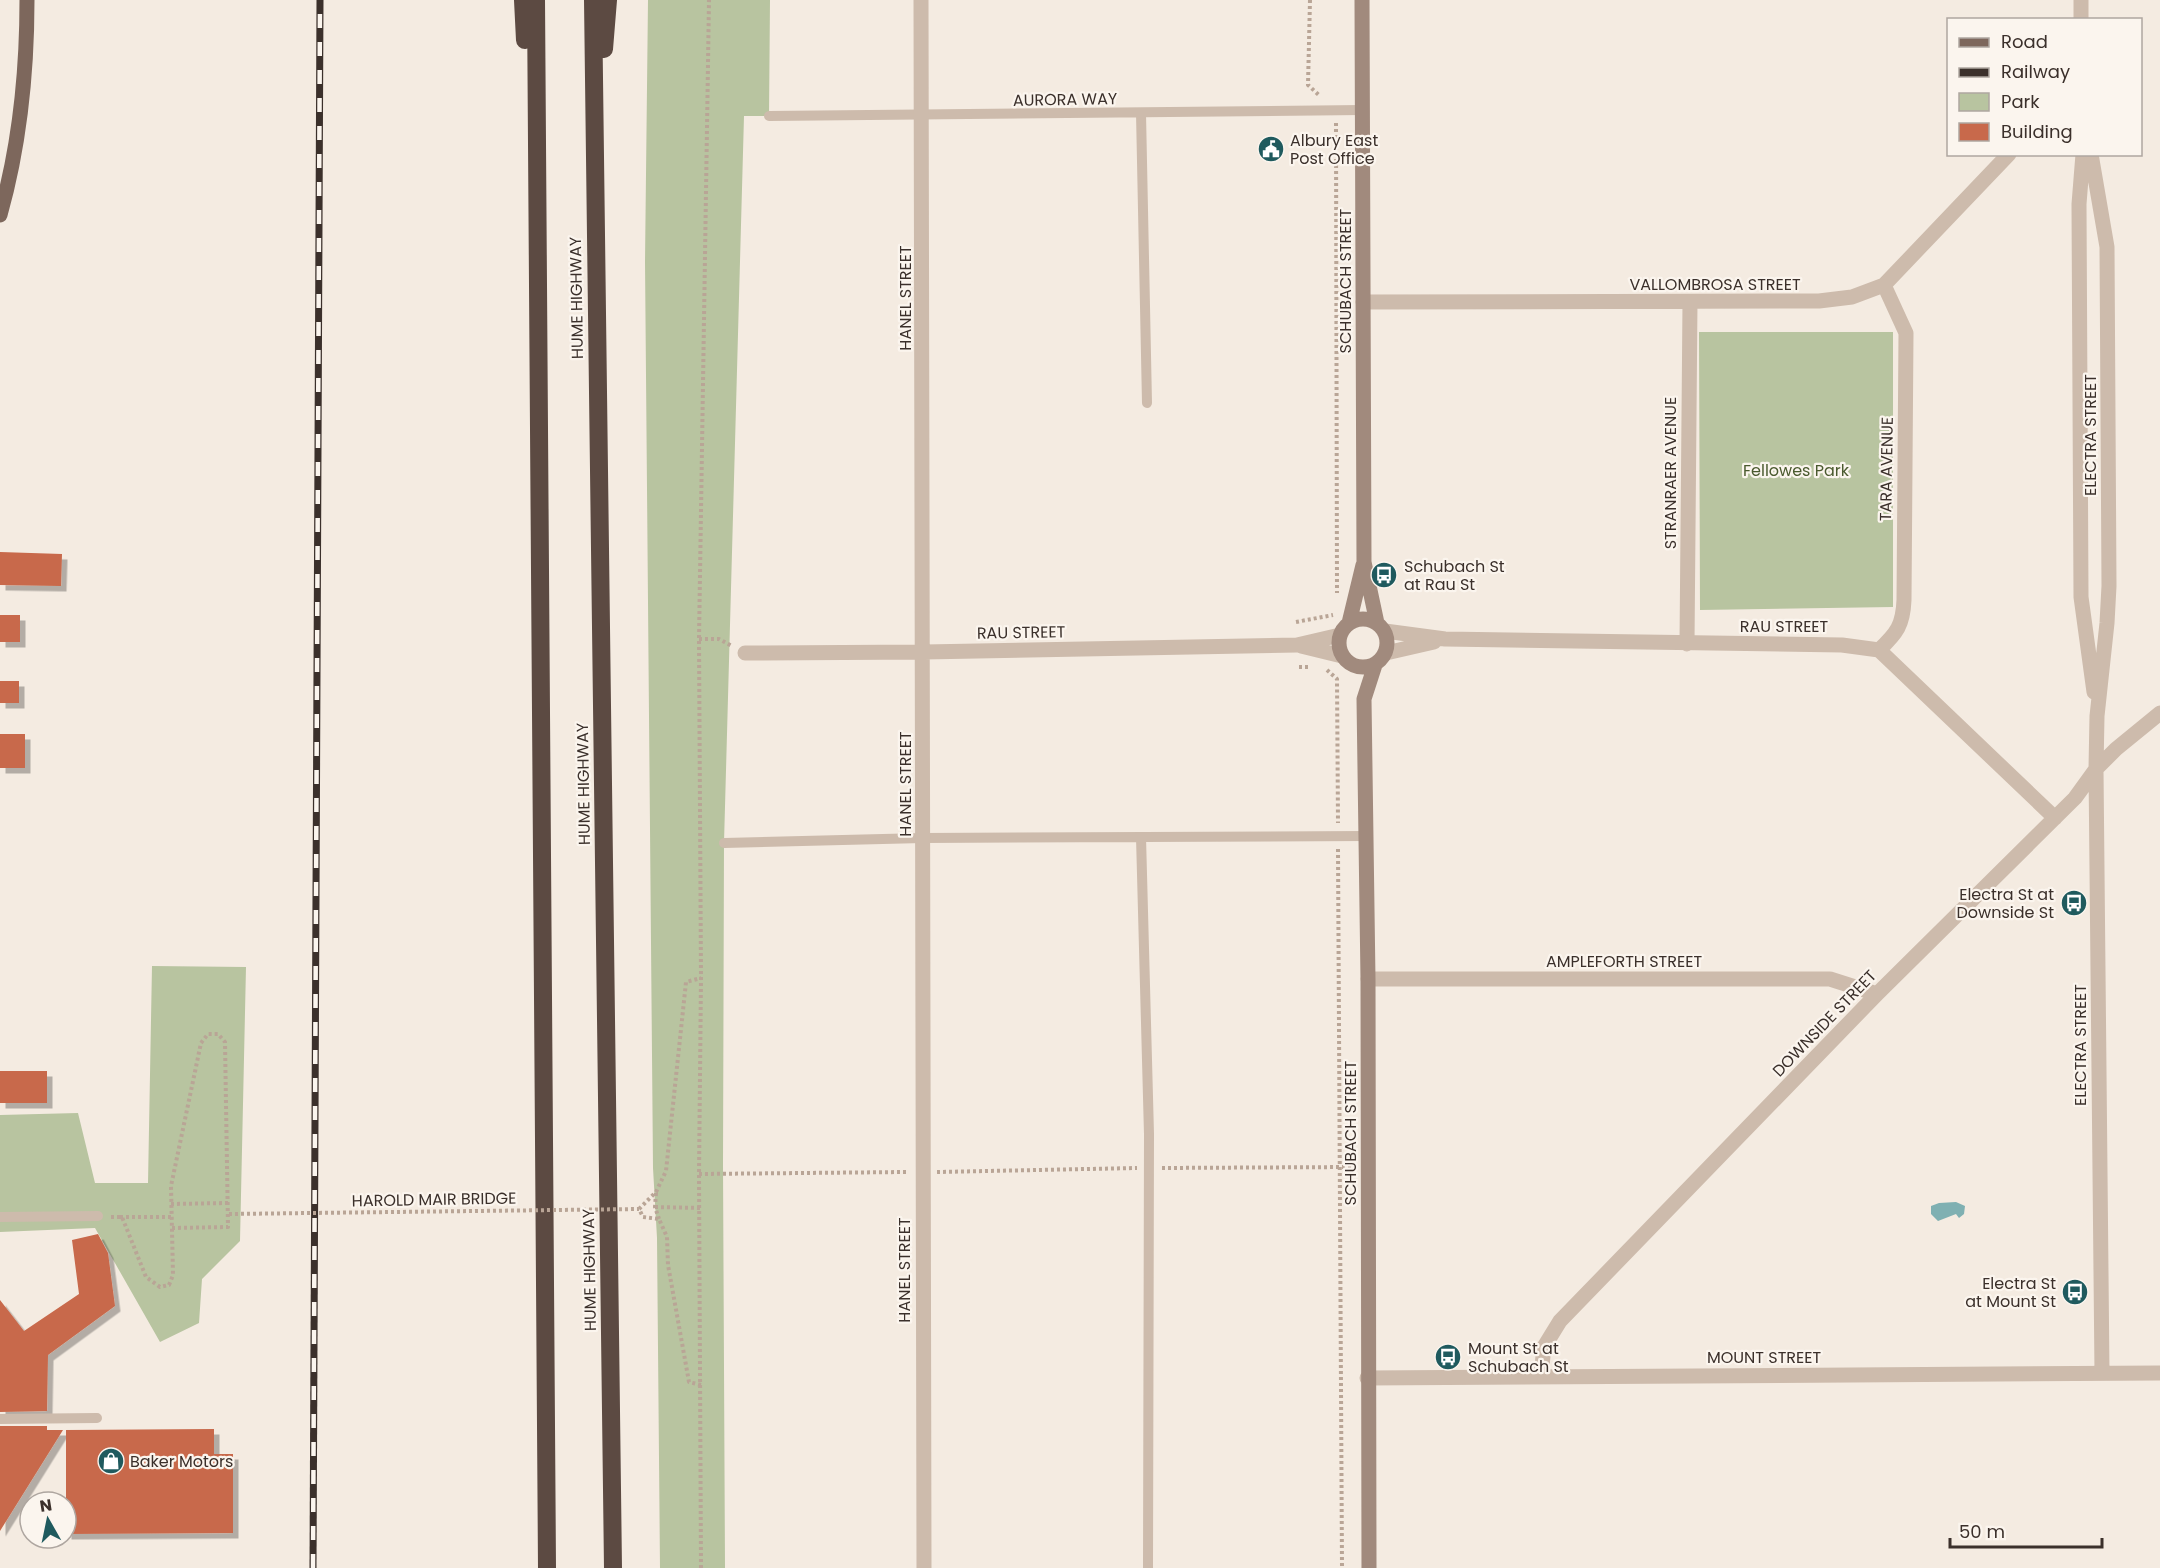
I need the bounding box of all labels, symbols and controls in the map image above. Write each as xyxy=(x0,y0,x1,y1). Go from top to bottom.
legend xyxy=(1947,18,2142,156)
text: Road xyxy=(2001,29,2048,54)
text: Railway xyxy=(2001,59,2070,84)
street label: AURORA WAY xyxy=(1013,87,1118,112)
text: Park xyxy=(2001,89,2040,114)
text: Building xyxy=(2001,119,2073,144)
place label: Albury East Post Office xyxy=(1290,129,1378,170)
public building icon: Albury East Post Office xyxy=(1256,134,1286,164)
street label: SCHUBACH STREET xyxy=(1334,208,1357,353)
street label: HUME HIGHWAY xyxy=(564,236,589,359)
street label: HANEL STREET xyxy=(894,245,917,351)
street label: VALLOMBROSA STREET xyxy=(1629,273,1801,296)
street label: ELECTRA STREET xyxy=(2079,374,2102,496)
street label: STRANRAER AVENUE xyxy=(1659,397,1682,549)
street label: TARA AVENUE xyxy=(1874,417,1899,521)
park label: Fellowes Park xyxy=(1743,459,1850,482)
place label: Schubach St at Rau St xyxy=(1404,555,1505,596)
bus stop icon: Schubach St at Rau St xyxy=(1369,560,1399,590)
street label: RAU STREET xyxy=(1740,615,1829,638)
street label: RAU STREET xyxy=(977,620,1066,645)
street label: HUME HIGHWAY xyxy=(571,722,596,845)
street label: HANEL STREET xyxy=(894,731,917,837)
place label: Electra St at Downside St xyxy=(1957,883,2054,924)
bus stop icon: Electra St at Downside St xyxy=(2059,888,2089,918)
street label: AMPLEFORTH STREET xyxy=(1546,950,1702,973)
street label: DOWNSIDE STREET xyxy=(1767,965,1882,1082)
street label: ELECTRA STREET xyxy=(2069,984,2092,1106)
street label: SCHUBACH STREET xyxy=(1339,1060,1362,1205)
street label: HAROLD MAIR BRIDGE xyxy=(352,1187,516,1212)
street label: HUME HIGHWAY xyxy=(577,1208,602,1331)
street label: HANEL STREET xyxy=(893,1217,916,1323)
place label: Electra St at Mount St xyxy=(1965,1272,2056,1313)
bus stop icon: Electra St at Mount St xyxy=(2060,1277,2090,1307)
place label: Mount St at Schubach St xyxy=(1468,1337,1569,1378)
bus stop icon: Mount St at Schubach St xyxy=(1433,1342,1463,1372)
street label: MOUNT STREET xyxy=(1707,1346,1821,1369)
shop icon: Baker Motors xyxy=(96,1446,126,1476)
place label: Baker Motors xyxy=(130,1450,233,1473)
north arrow xyxy=(18,1490,78,1550)
text: N xyxy=(38,1493,53,1518)
scale bar xyxy=(1950,1511,2102,1549)
text: 50 m xyxy=(1959,1519,2005,1544)

